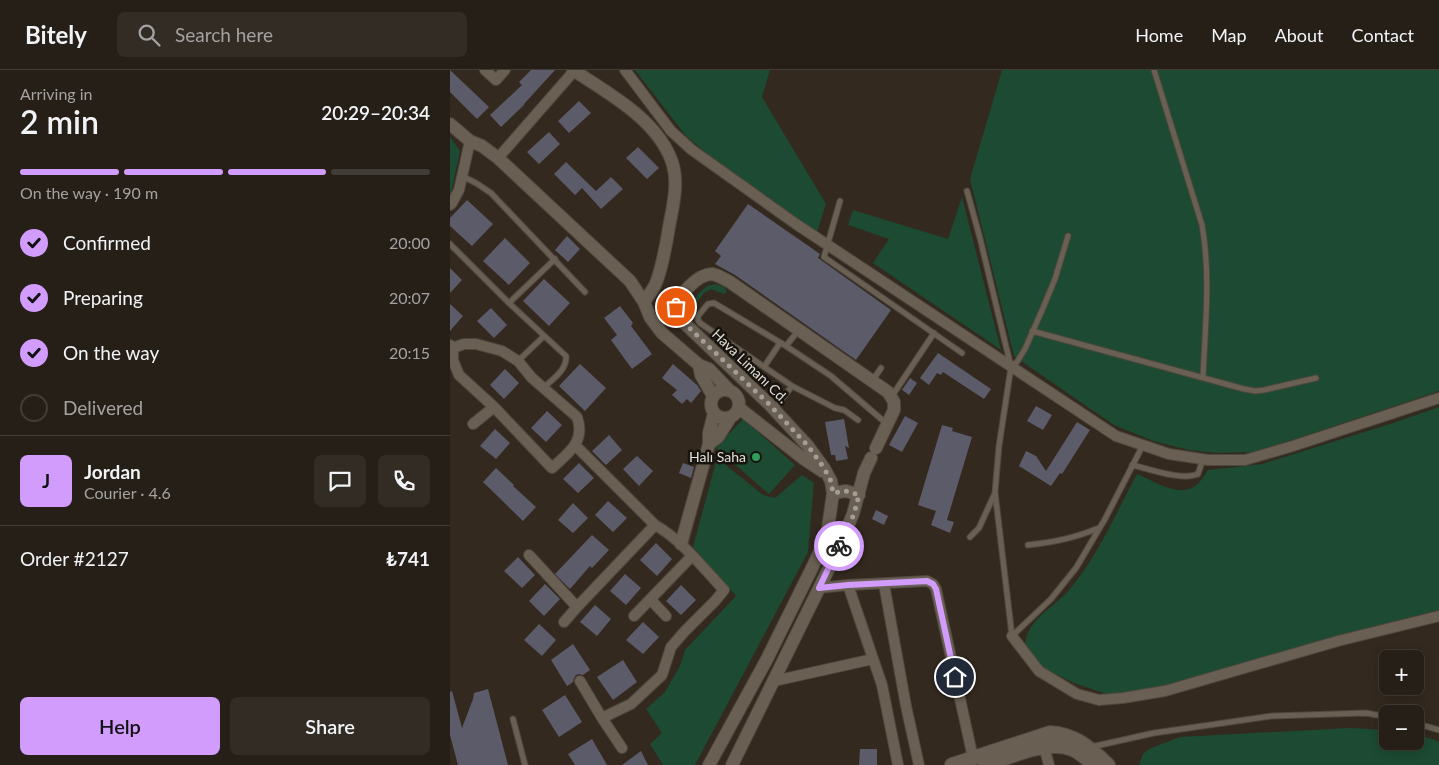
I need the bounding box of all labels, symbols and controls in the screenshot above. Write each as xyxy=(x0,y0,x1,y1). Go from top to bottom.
search box xyxy=(117,12,467,57)
text: Bitely xyxy=(25,20,87,49)
icon: search xyxy=(135,21,163,49)
text: Search here xyxy=(175,23,273,46)
text: Home xyxy=(1135,24,1183,46)
text: Map xyxy=(1211,24,1247,46)
text: About xyxy=(1275,24,1324,46)
text: Contact xyxy=(1352,24,1414,46)
text: Arriving in xyxy=(20,84,93,103)
text: 20:29–20:34 xyxy=(321,101,430,124)
text: 2 min xyxy=(20,102,99,141)
text: On the way · 190 m xyxy=(20,183,158,202)
icon: check xyxy=(20,229,48,257)
text: Confirmed xyxy=(63,231,151,254)
text: 20:00 xyxy=(389,233,430,252)
icon: check xyxy=(20,284,48,312)
text: Preparing xyxy=(63,286,143,309)
pin xyxy=(655,286,697,328)
text: 20:07 xyxy=(389,288,430,307)
icon: bag xyxy=(662,293,690,321)
street label: Hava Limanı Cd. xyxy=(709,325,792,406)
icon: check xyxy=(20,339,48,367)
text: On the way xyxy=(63,341,159,364)
text: 20:15 xyxy=(389,343,430,362)
text: Delivered xyxy=(63,396,143,419)
place label: Halı Saha xyxy=(689,448,746,465)
marker: Halı Saha xyxy=(750,451,762,463)
button: chat xyxy=(314,455,366,507)
button: phone xyxy=(378,455,430,507)
text: Jordan xyxy=(84,460,141,483)
text: J xyxy=(42,469,50,492)
text: Courier · 4.6 xyxy=(84,483,171,502)
courier xyxy=(814,521,864,571)
icon: bike xyxy=(825,532,853,560)
text: Order #2127 xyxy=(20,547,129,570)
text: ₺741 xyxy=(386,547,430,570)
map controls xyxy=(1379,650,1424,750)
button: + xyxy=(1379,650,1424,695)
pin xyxy=(934,656,976,698)
icon: home xyxy=(941,663,969,691)
button: Help xyxy=(20,697,220,755)
button: Share xyxy=(230,697,430,755)
button: − xyxy=(1379,705,1424,750)

